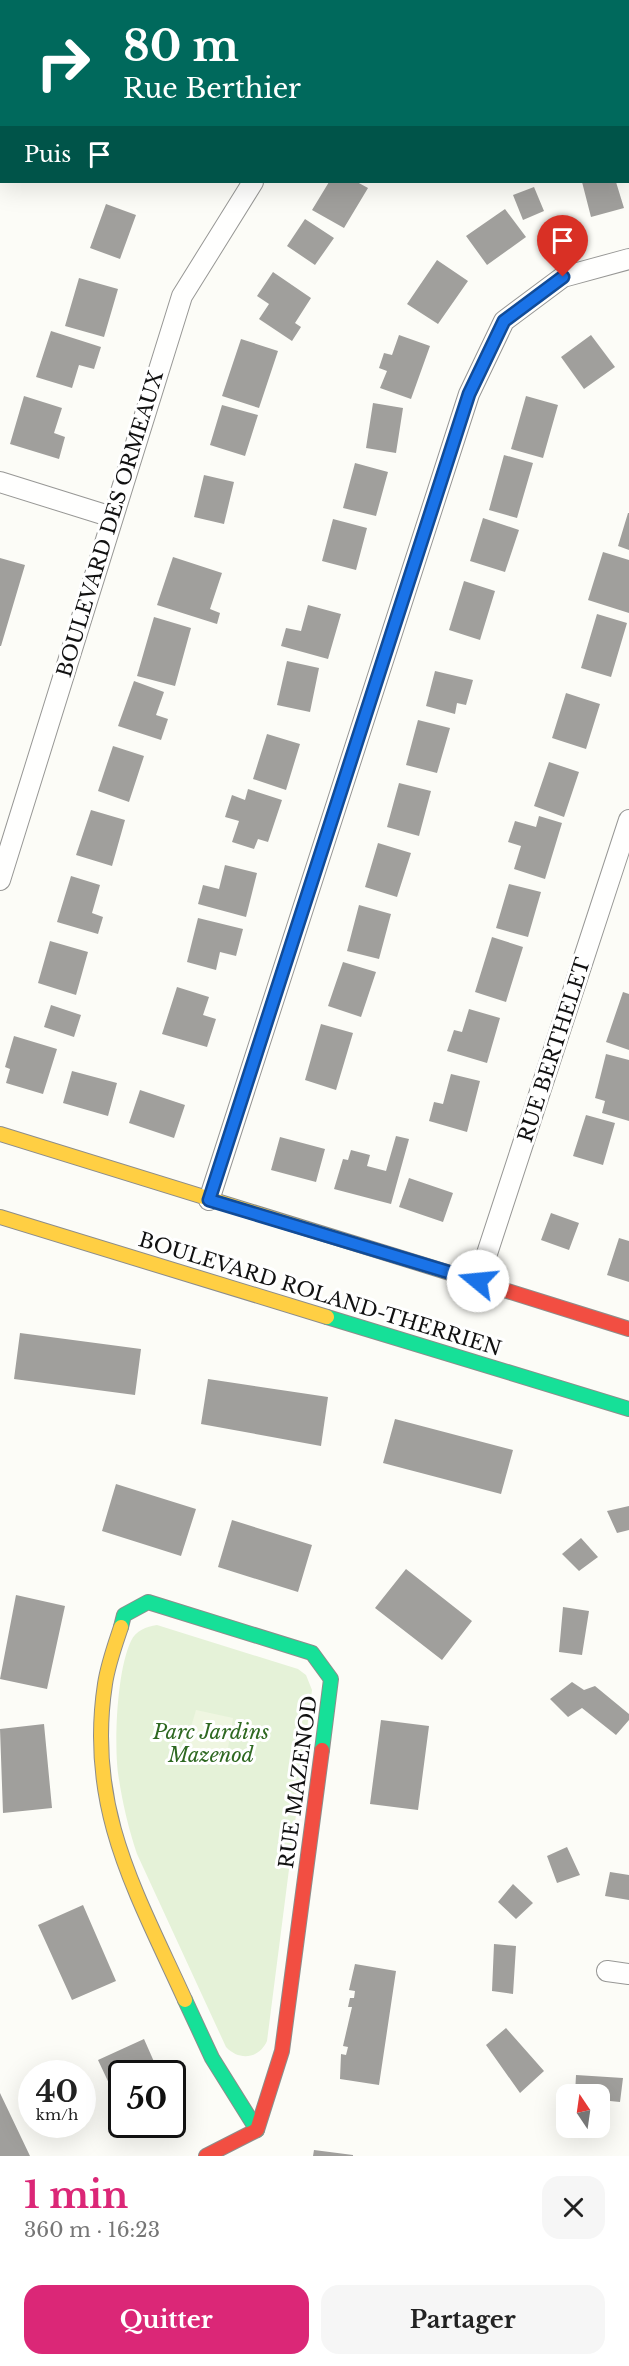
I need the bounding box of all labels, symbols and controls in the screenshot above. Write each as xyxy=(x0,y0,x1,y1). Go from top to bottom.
text: 80 m xyxy=(123,20,239,72)
icon: right xyxy=(24,24,102,102)
text: Rue Berthier xyxy=(123,72,301,105)
icon: arrive xyxy=(83,138,116,171)
text: Puis xyxy=(24,141,71,168)
pin xyxy=(537,215,588,277)
icon: arrive xyxy=(546,224,579,257)
street label: BOULEVARD DES ORMEAUX xyxy=(52,368,168,680)
street label: RUE BERTHELET xyxy=(513,955,595,1145)
street label: BOULEVARD ROLAND-THERRIEN xyxy=(136,1227,504,1361)
position arrow xyxy=(446,1249,510,1313)
street label: RUE MAZENOD xyxy=(274,1694,322,1870)
park label: Parc Jardins Mazenod xyxy=(152,1720,269,1767)
speed limit sign: 50 xyxy=(108,2060,186,2138)
text: 40 xyxy=(36,2073,78,2110)
north arrow xyxy=(556,2084,610,2138)
map controls xyxy=(556,2084,610,2138)
text: km/h xyxy=(36,2105,78,2124)
text: 1 min xyxy=(24,2173,128,2218)
button: close xyxy=(542,2176,605,2239)
text: 360 m · 16:23 xyxy=(24,2218,160,2242)
button: Quitter xyxy=(24,2285,309,2354)
button: Partager xyxy=(321,2285,605,2354)

